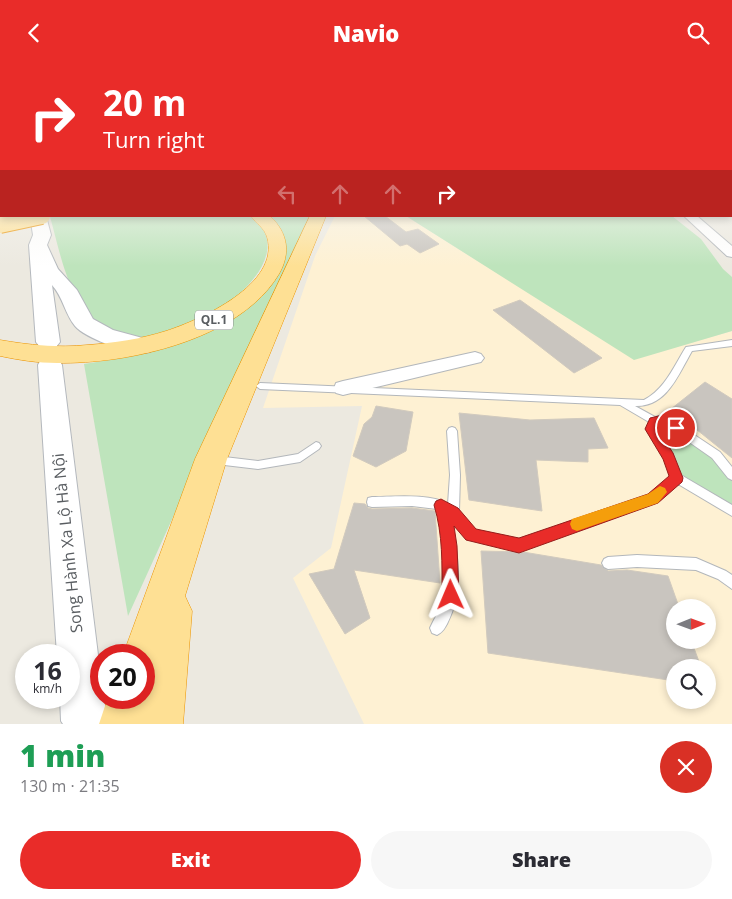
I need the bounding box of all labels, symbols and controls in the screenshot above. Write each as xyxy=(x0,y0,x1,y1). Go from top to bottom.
text: Navio xyxy=(333,18,399,48)
icon: back xyxy=(20,19,48,47)
icon: search xyxy=(684,19,712,47)
text: 20 m xyxy=(103,79,186,126)
icon: right xyxy=(20,85,85,150)
text: Turn right xyxy=(103,124,205,154)
icon: left xyxy=(273,180,301,208)
icon: ahead xyxy=(326,180,354,208)
icon: ahead xyxy=(379,180,407,208)
icon: right xyxy=(432,180,460,208)
road number: QL.1 xyxy=(195,311,233,329)
pin xyxy=(655,407,697,449)
icon: arrive xyxy=(662,414,690,442)
street label: Song Hành Xa Lộ Hà Nội xyxy=(47,452,87,634)
position arrow xyxy=(424,568,476,620)
north arrow xyxy=(666,599,716,649)
map controls xyxy=(666,599,716,709)
speed limit sign: 20 xyxy=(90,644,155,709)
text: 16 xyxy=(33,653,62,687)
button: search xyxy=(666,659,716,709)
text: km/h xyxy=(33,680,62,697)
text: 1 min xyxy=(20,735,105,776)
button: close xyxy=(660,741,712,793)
text: 130 m · 21:35 xyxy=(20,775,120,797)
button: Exit xyxy=(20,831,361,889)
button: Share xyxy=(371,831,712,889)

